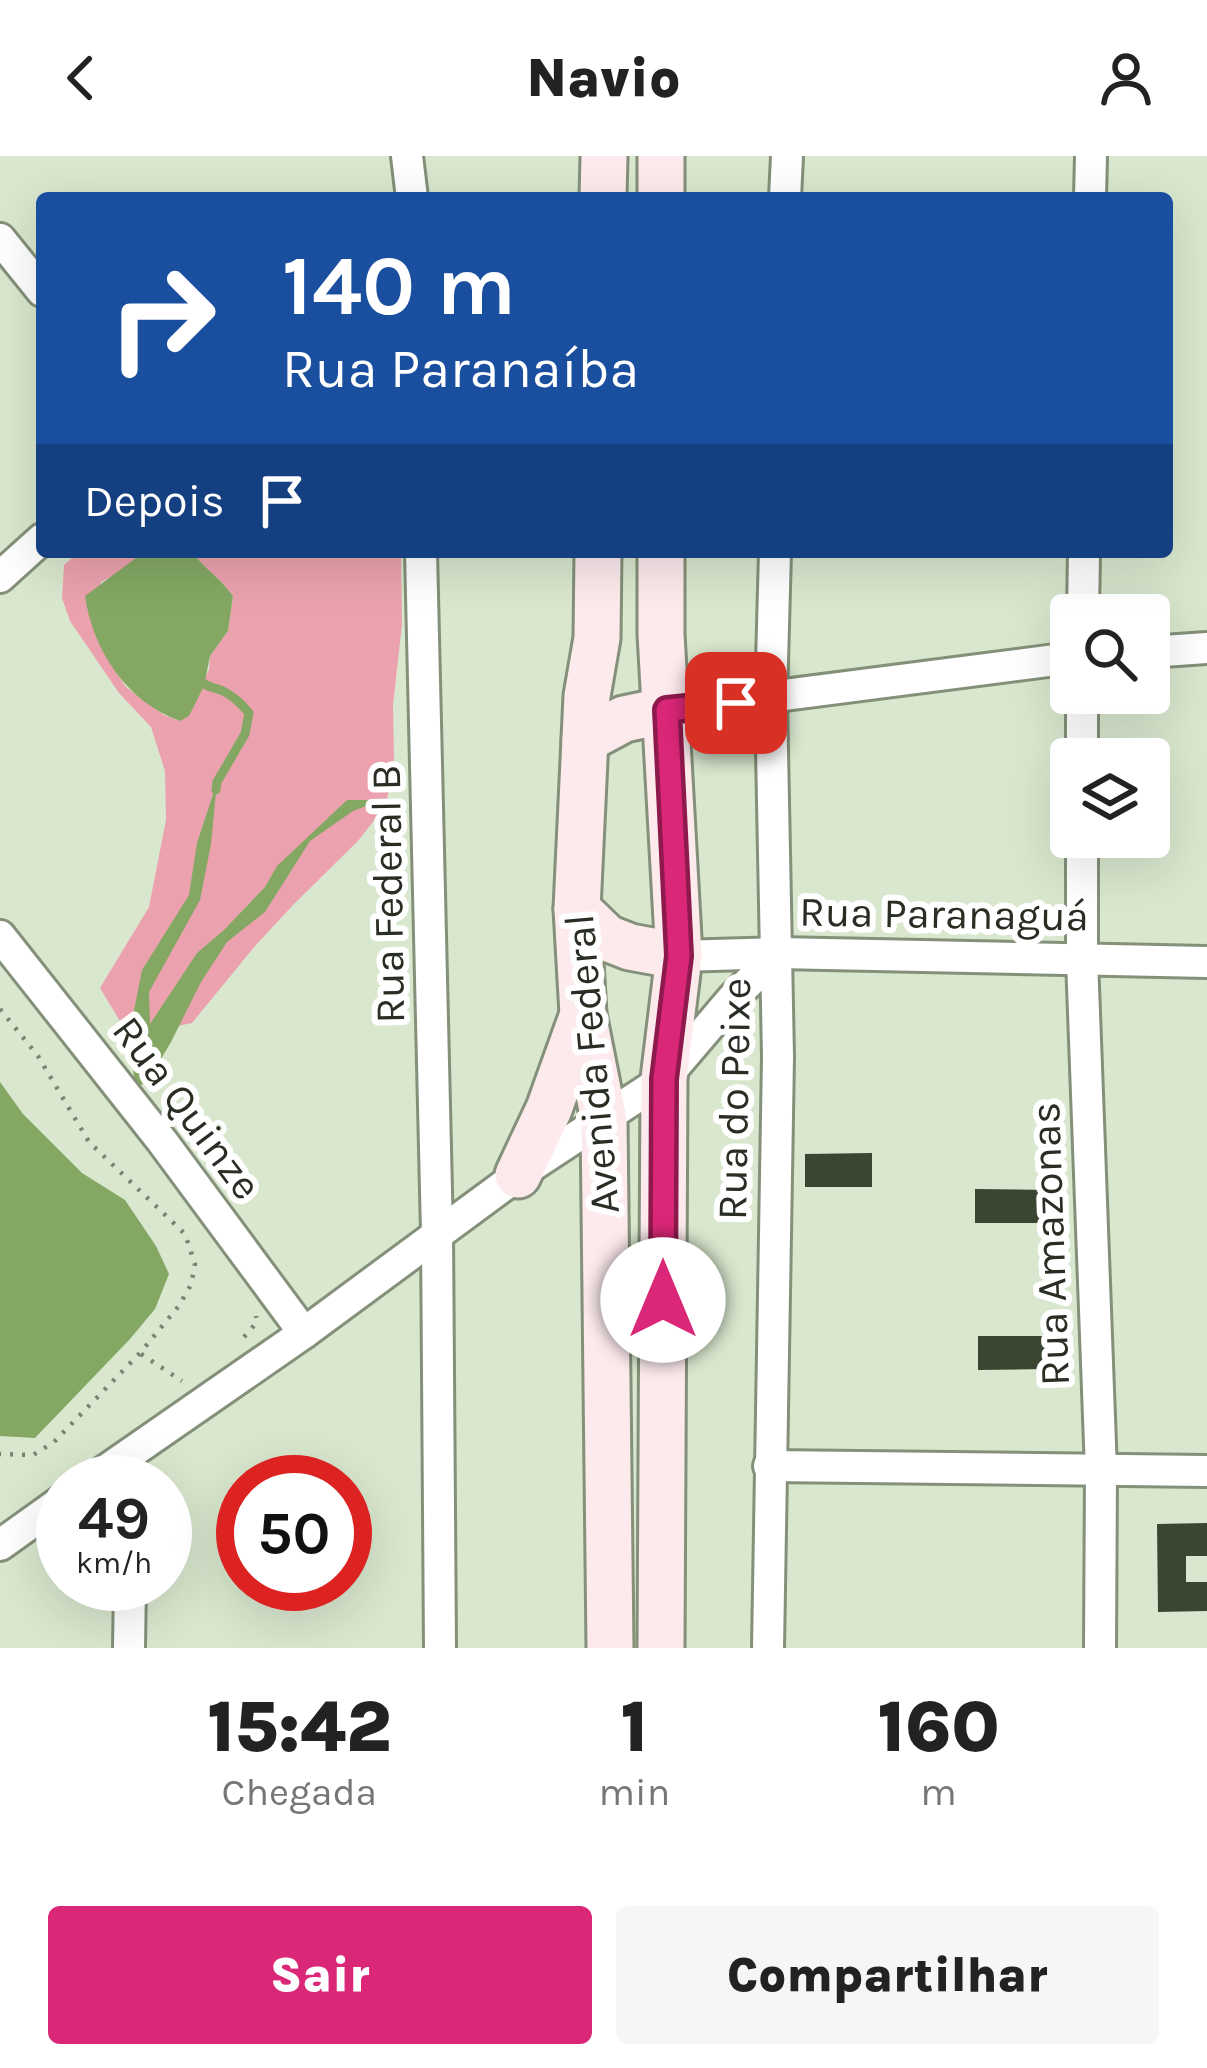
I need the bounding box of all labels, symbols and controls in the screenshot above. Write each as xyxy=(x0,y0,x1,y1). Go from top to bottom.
icon: back xyxy=(48,45,114,111)
icon: person xyxy=(1093,45,1159,111)
text: Navio xyxy=(526,46,681,110)
text: 140 m xyxy=(282,237,516,335)
icon: right xyxy=(84,240,240,396)
text: Rua Paranaíba xyxy=(282,337,639,401)
icon: arrive xyxy=(249,468,315,534)
text: Depois xyxy=(84,475,225,527)
map controls xyxy=(1050,594,1170,858)
button: search xyxy=(1050,594,1170,714)
pin xyxy=(685,652,787,754)
icon: arrive xyxy=(703,670,769,736)
button: layers xyxy=(1050,738,1170,858)
street label: Rua Federal B xyxy=(361,764,415,1024)
street label: Rua Paranaguá xyxy=(799,886,1089,942)
street label: Avenida Federal xyxy=(554,912,630,1216)
street label: Rua do Peixe xyxy=(707,977,761,1221)
street label: Rua Quinze xyxy=(102,1007,272,1209)
street label: Rua Amazonas xyxy=(1020,1101,1080,1387)
position arrow xyxy=(600,1237,726,1363)
speed limit sign: 50 xyxy=(216,1455,372,1611)
text: 49 xyxy=(78,1483,150,1553)
text: km/h xyxy=(76,1545,152,1581)
text: 15:42 xyxy=(207,1685,391,1769)
text: 1 xyxy=(621,1685,648,1769)
text: 160 xyxy=(877,1685,1000,1769)
text: Chegada xyxy=(222,1769,377,1815)
text: min xyxy=(599,1769,670,1815)
text: m xyxy=(920,1769,957,1815)
button: Sair xyxy=(48,1906,592,2044)
button: Compartilhar xyxy=(616,1906,1159,2044)

